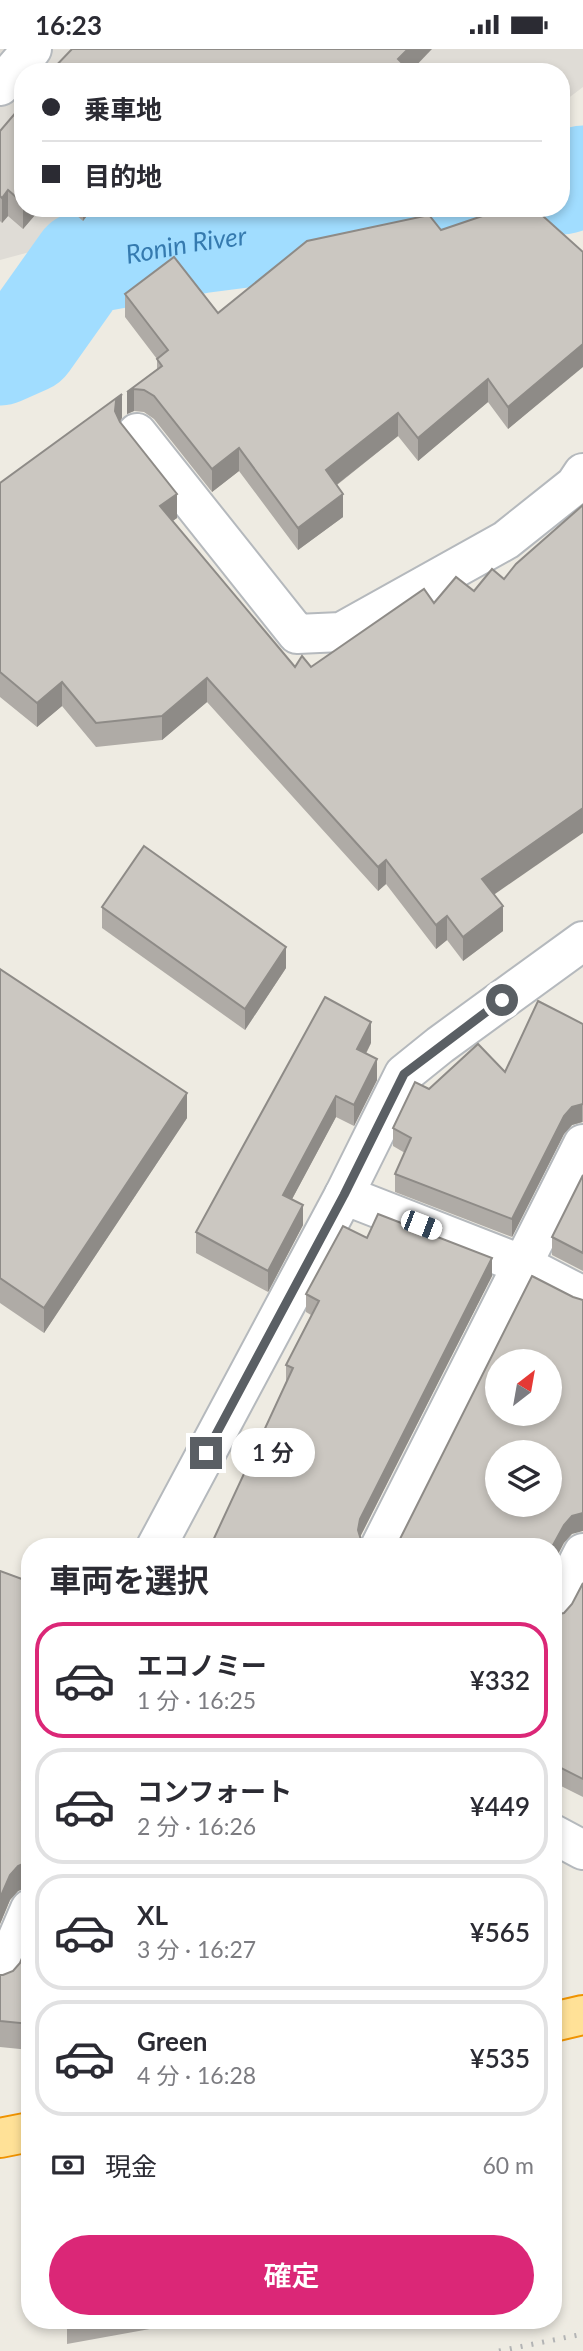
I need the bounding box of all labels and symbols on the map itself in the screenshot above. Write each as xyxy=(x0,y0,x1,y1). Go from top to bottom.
water label: Ronin River xyxy=(123,219,249,270)
route start xyxy=(486,984,518,1016)
car xyxy=(398,1208,445,1242)
north arrow xyxy=(485,1349,562,1426)
callout: 1 分 xyxy=(230,1429,314,1477)
route end xyxy=(190,1437,222,1469)

